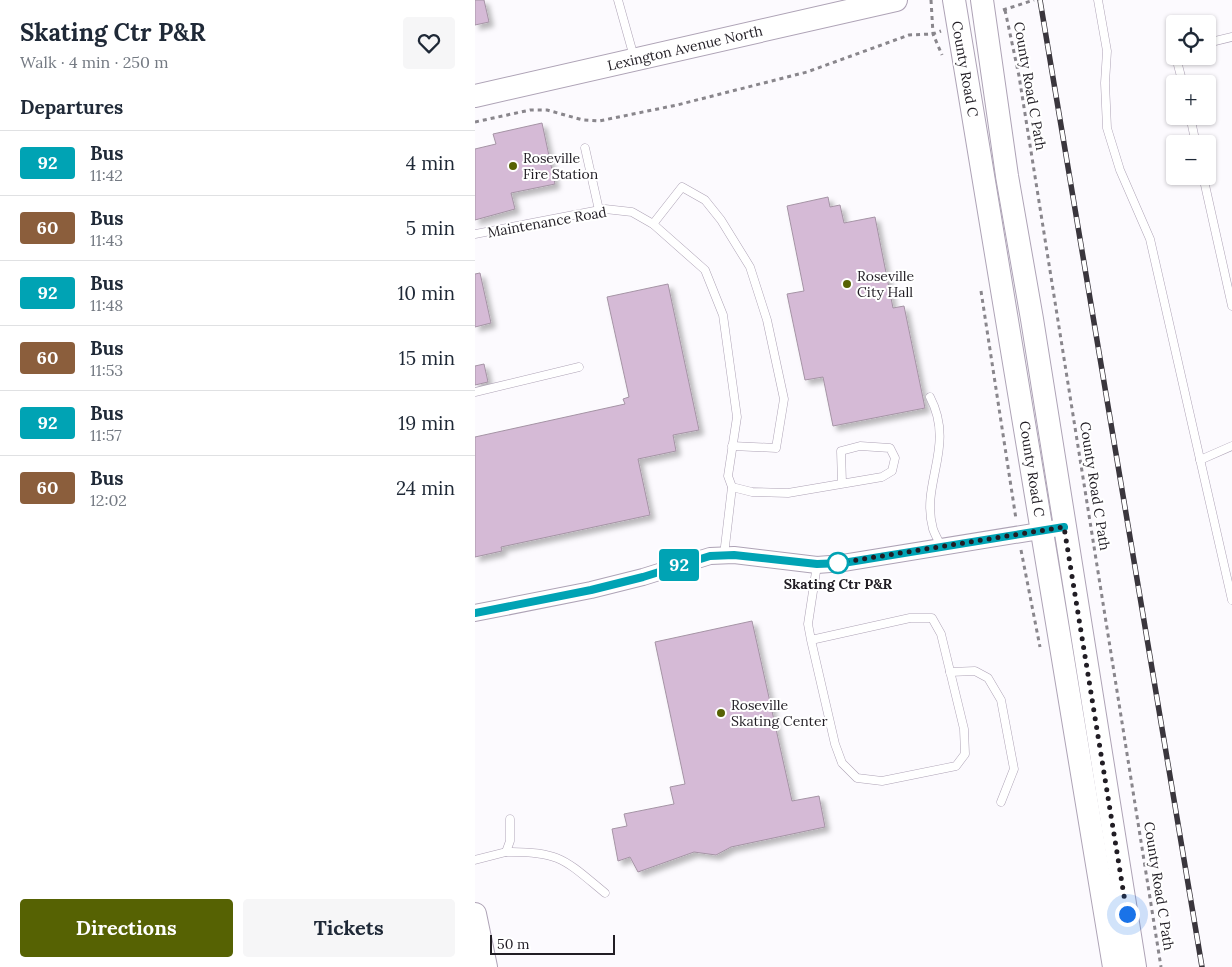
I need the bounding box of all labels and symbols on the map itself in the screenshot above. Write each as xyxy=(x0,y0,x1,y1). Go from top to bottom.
street label: County Road C xyxy=(948,20,982,119)
street label: County Road C Path xyxy=(1010,20,1050,152)
street label: Lexington Avenue North xyxy=(606,21,764,75)
place label: Roseville Fire Station xyxy=(523,149,599,183)
marker: Roseville Fire Station xyxy=(507,160,519,172)
street label: Maintenance Road xyxy=(486,203,608,241)
place label: Roseville City Hall xyxy=(857,267,915,301)
marker: Roseville City Hall xyxy=(841,278,853,290)
street label: County Road C xyxy=(1016,420,1049,519)
street label: County Road C Path xyxy=(1076,420,1114,552)
line badge: 92 xyxy=(657,549,701,581)
marker: Skating Ctr P&R xyxy=(827,552,849,574)
place label: Skating Ctr P&R xyxy=(784,575,893,593)
place label: Roseville Skating Center xyxy=(731,696,828,730)
marker: Roseville Skating Center xyxy=(715,707,727,719)
street label: County Road C Path xyxy=(1140,820,1178,952)
your location xyxy=(1115,902,1140,927)
scale bar xyxy=(490,932,615,955)

